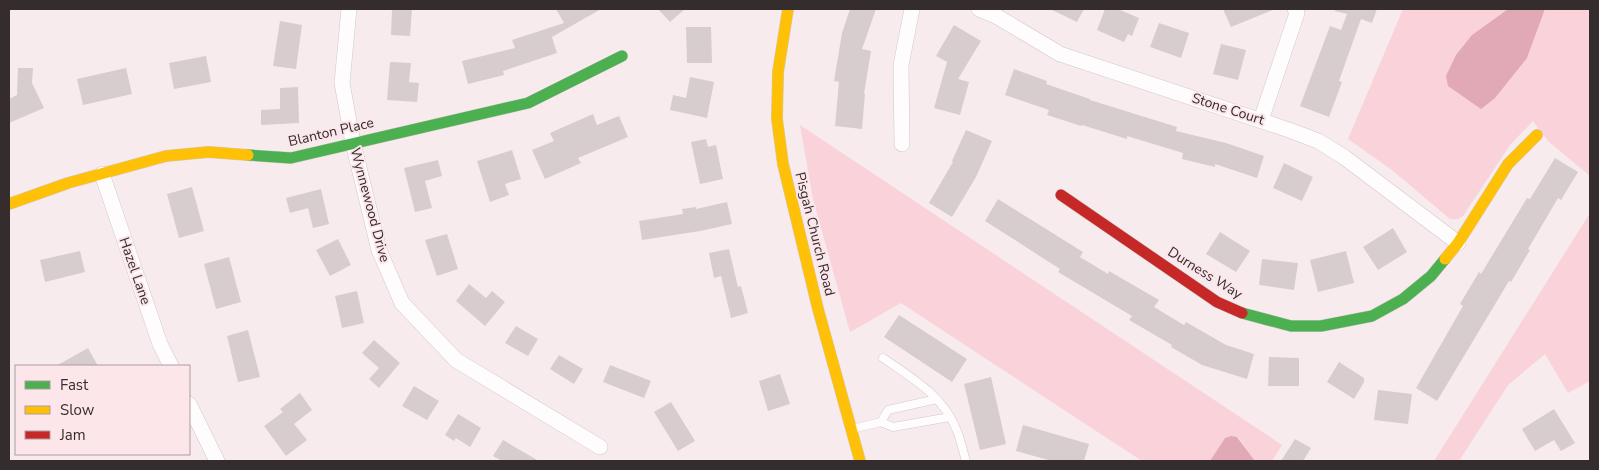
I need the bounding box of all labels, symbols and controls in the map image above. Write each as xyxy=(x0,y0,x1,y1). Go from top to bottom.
street label: Stone Court xyxy=(1189,88,1267,130)
street label: Blanton Place xyxy=(286,113,376,151)
street label: Wynnewood Drive xyxy=(346,146,394,264)
street label: Pisgah Church Road xyxy=(790,170,840,298)
street label: Hazel Lane xyxy=(115,235,155,307)
street label: Durness Way xyxy=(1164,242,1247,304)
legend xyxy=(15,365,190,455)
text: Fast xyxy=(60,375,89,395)
text: Slow xyxy=(60,400,95,420)
text: Jam xyxy=(59,425,86,445)

